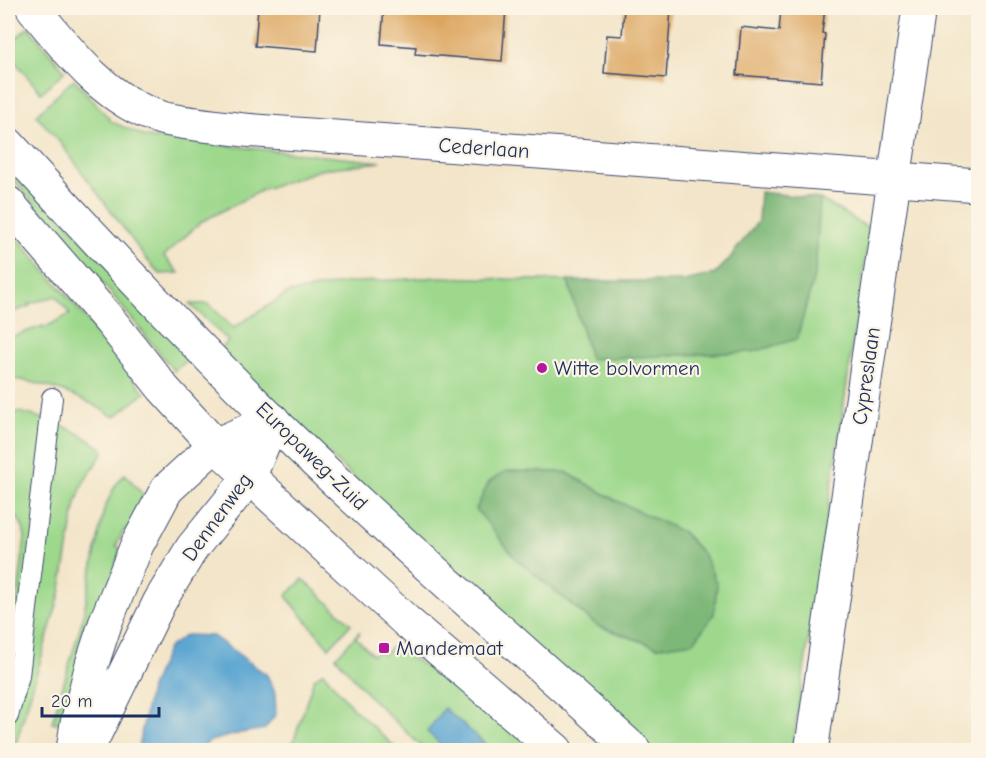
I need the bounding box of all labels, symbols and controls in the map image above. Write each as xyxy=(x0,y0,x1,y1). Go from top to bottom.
street label: Cederlaan xyxy=(438,133,530,163)
street label: Cypreslaan xyxy=(847,326,885,426)
place label: Witte bolvormen xyxy=(554,356,700,380)
marker: Witte bolvormen xyxy=(535,361,549,375)
street label: Europaweg-Zuid xyxy=(251,397,373,515)
street label: Dennenweg xyxy=(177,468,257,566)
place label: Mandemaat xyxy=(396,636,504,660)
marker: Mandemaat xyxy=(377,641,391,655)
scale bar xyxy=(42,680,159,718)
text: 20 m xyxy=(51,691,92,712)

